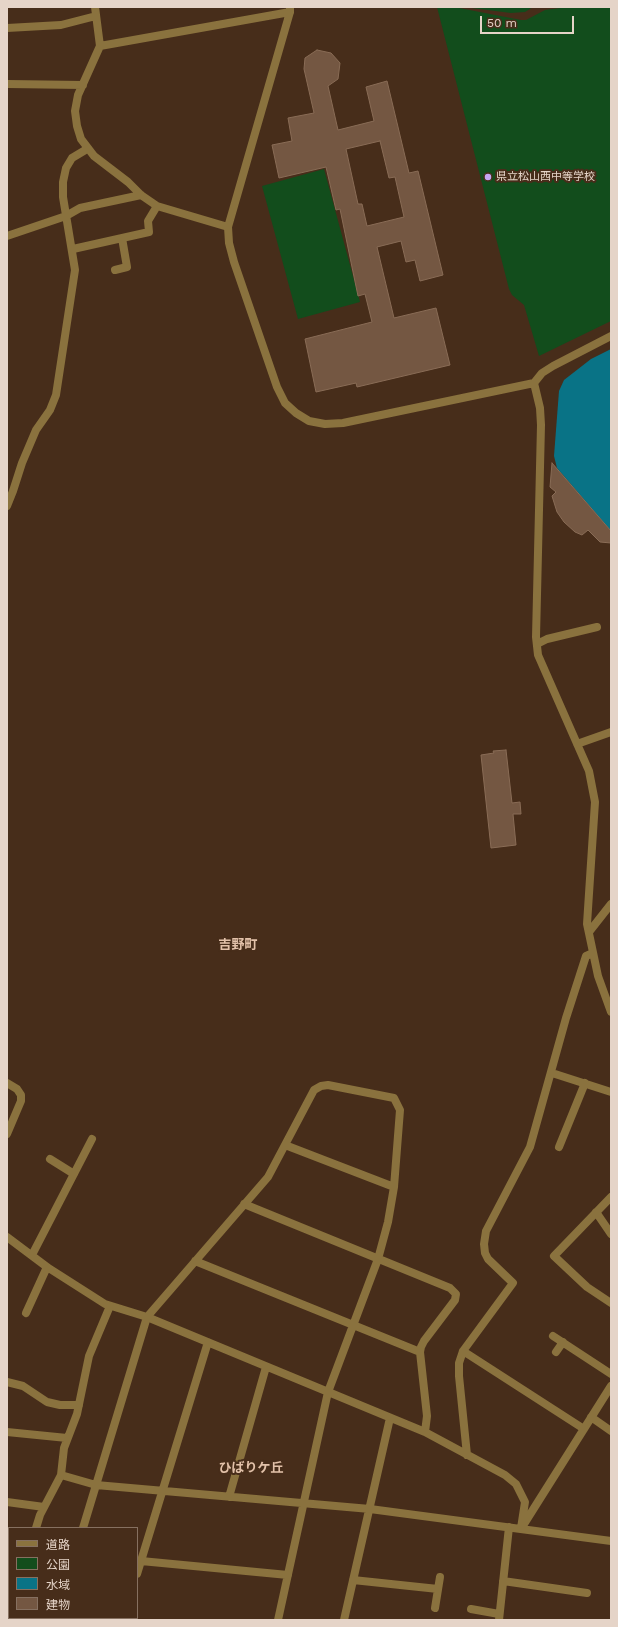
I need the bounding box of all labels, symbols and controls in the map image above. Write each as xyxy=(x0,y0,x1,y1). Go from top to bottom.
scale bar xyxy=(482,8,576,34)
text: 50 m xyxy=(487,16,517,30)
place label: 県立松山西中等学校 xyxy=(496,170,595,184)
marker: 県立松山西中等学校 xyxy=(483,172,493,182)
district label: 吉野町 xyxy=(219,937,257,953)
district label: ひばりケ丘 xyxy=(219,1460,283,1476)
legend xyxy=(8,1527,138,1619)
text: 道路 xyxy=(46,1538,70,1552)
text: 公園 xyxy=(46,1558,70,1572)
text: 水域 xyxy=(46,1578,70,1592)
text: 建物 xyxy=(46,1598,70,1612)

